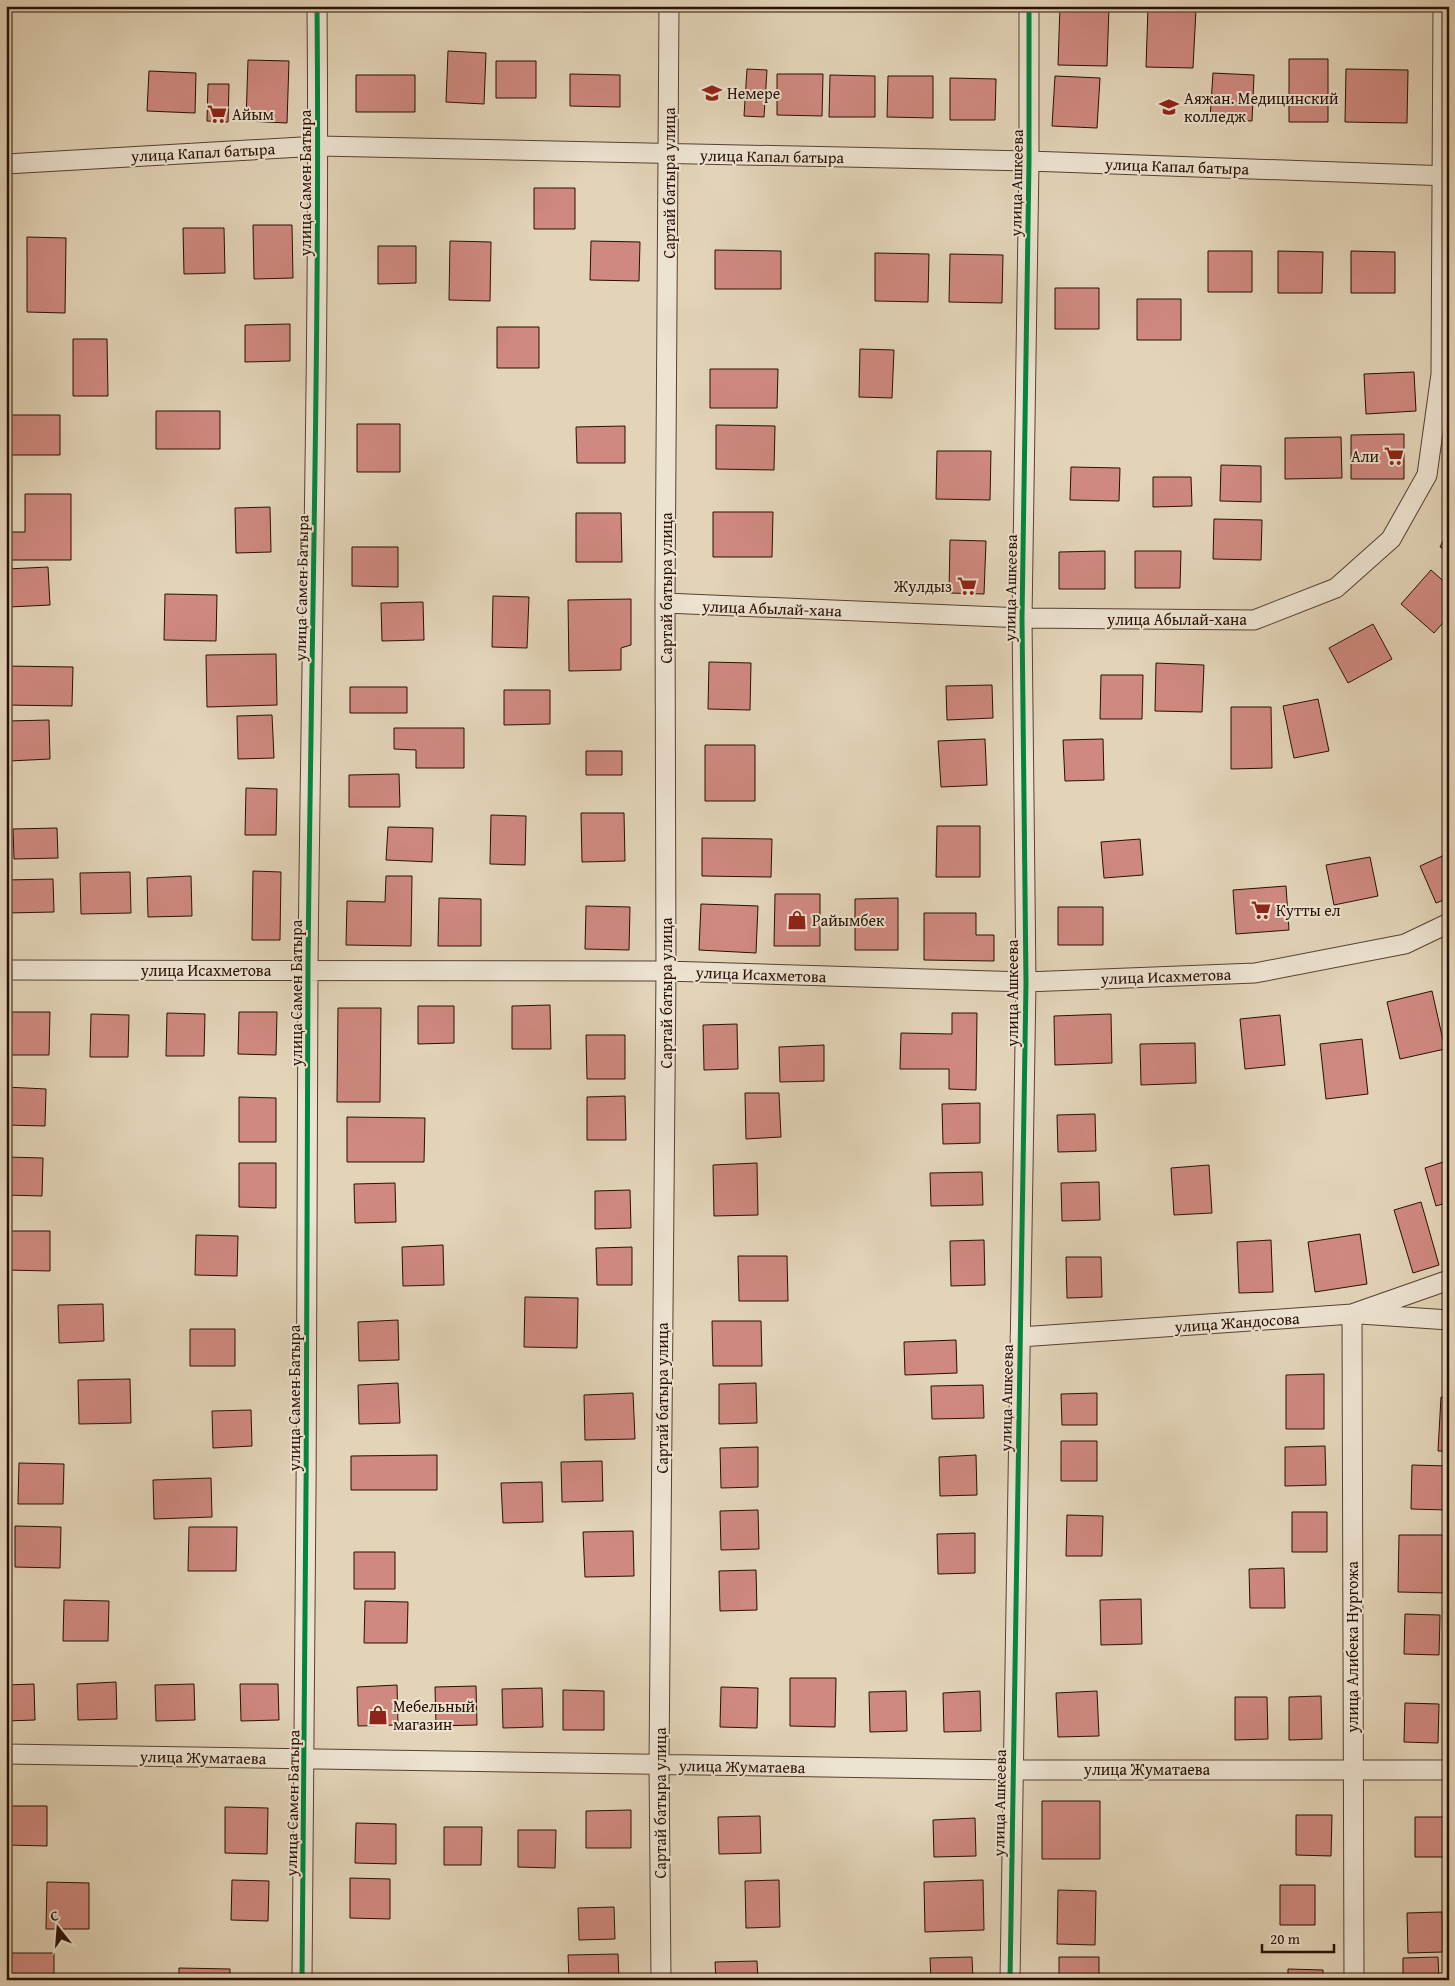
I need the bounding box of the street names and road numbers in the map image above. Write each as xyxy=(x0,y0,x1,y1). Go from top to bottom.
street label: Сартай батыра улица xyxy=(657,107,681,259)
street label: улица Самен Батыра xyxy=(293,109,317,257)
street label: улица Ашкеева xyxy=(1003,129,1029,238)
street label: улица Капал батыра xyxy=(129,136,276,168)
street label: улица Капал батыра xyxy=(699,143,845,169)
street label: улица Капал батыра xyxy=(1104,151,1250,181)
street label: Сартай батыра улица xyxy=(654,512,678,664)
street label: улица Самен Батыра xyxy=(288,514,314,663)
street label: улица Ашкеева xyxy=(997,534,1023,643)
street label: улица Абылай-хана xyxy=(701,594,843,622)
street label: улица Абылай-хана xyxy=(1106,607,1247,631)
street label: Сартай батыра улица xyxy=(654,917,678,1069)
street label: улица Самен Батыра xyxy=(284,919,308,1067)
street label: улица Ашкеева xyxy=(1000,939,1024,1048)
street label: улица Исахметова xyxy=(140,958,272,982)
street label: улица Исахметова xyxy=(694,960,827,988)
street label: улица Исахметова xyxy=(1099,962,1232,990)
street label: улица Жандосова xyxy=(1173,1306,1301,1338)
street label: Сартай батыра улица xyxy=(650,1322,674,1474)
street label: улица Самен Батыра xyxy=(282,1324,306,1472)
street label: улица Ашкеева xyxy=(993,1344,1019,1453)
street label: улица Алибека Нургожа xyxy=(1340,1561,1364,1734)
street label: Сартай батыра улица xyxy=(648,1727,672,1879)
street label: улица Самен Батыра xyxy=(279,1729,305,1878)
street label: улица Жуматаева xyxy=(139,1744,267,1770)
street label: улица Ашкеева xyxy=(986,1749,1012,1858)
street label: улица Жуматаева xyxy=(678,1753,806,1779)
street label: улица Жуматаева xyxy=(1083,1757,1211,1781)

